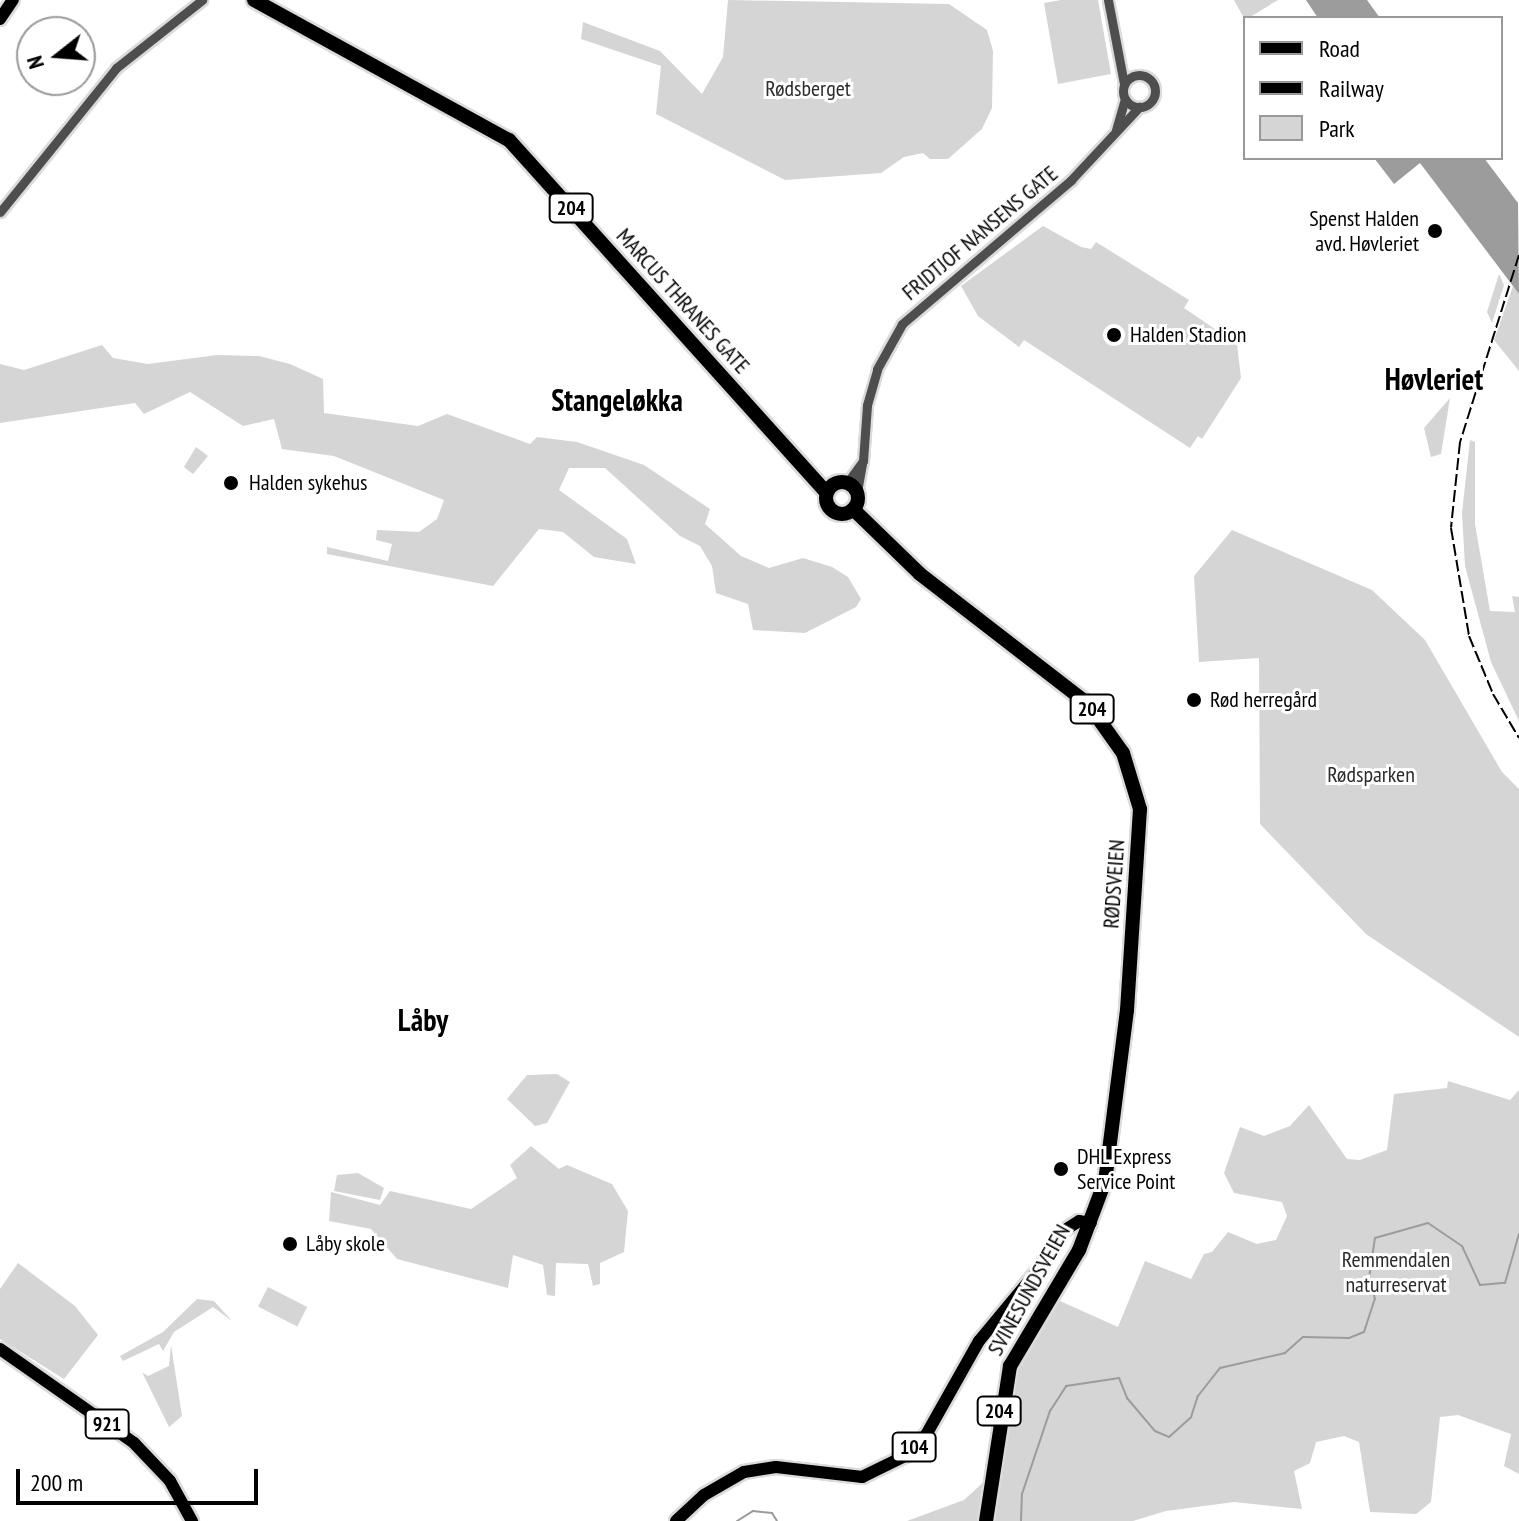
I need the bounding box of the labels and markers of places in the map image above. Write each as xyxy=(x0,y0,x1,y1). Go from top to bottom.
place label: Spenst Halden avd. Høvleriet xyxy=(1309,205,1419,256)
marker: Spenst Halden avd. Høvleriet xyxy=(1426,222,1444,240)
place label: Halden Stadion xyxy=(1130,322,1246,348)
marker: Halden Stadion xyxy=(1105,326,1123,344)
place label: Halden sykehus xyxy=(249,470,367,496)
marker: Halden sykehus xyxy=(220,472,242,494)
place label: Rød herregård xyxy=(1210,687,1317,713)
marker: Rød herregård xyxy=(1185,691,1203,709)
place label: DHL Express Service Point xyxy=(1077,1143,1175,1194)
marker: DHL Express Service Point xyxy=(1052,1160,1070,1178)
place label: Låby skole xyxy=(306,1231,386,1257)
marker: Låby skole xyxy=(281,1235,299,1253)

